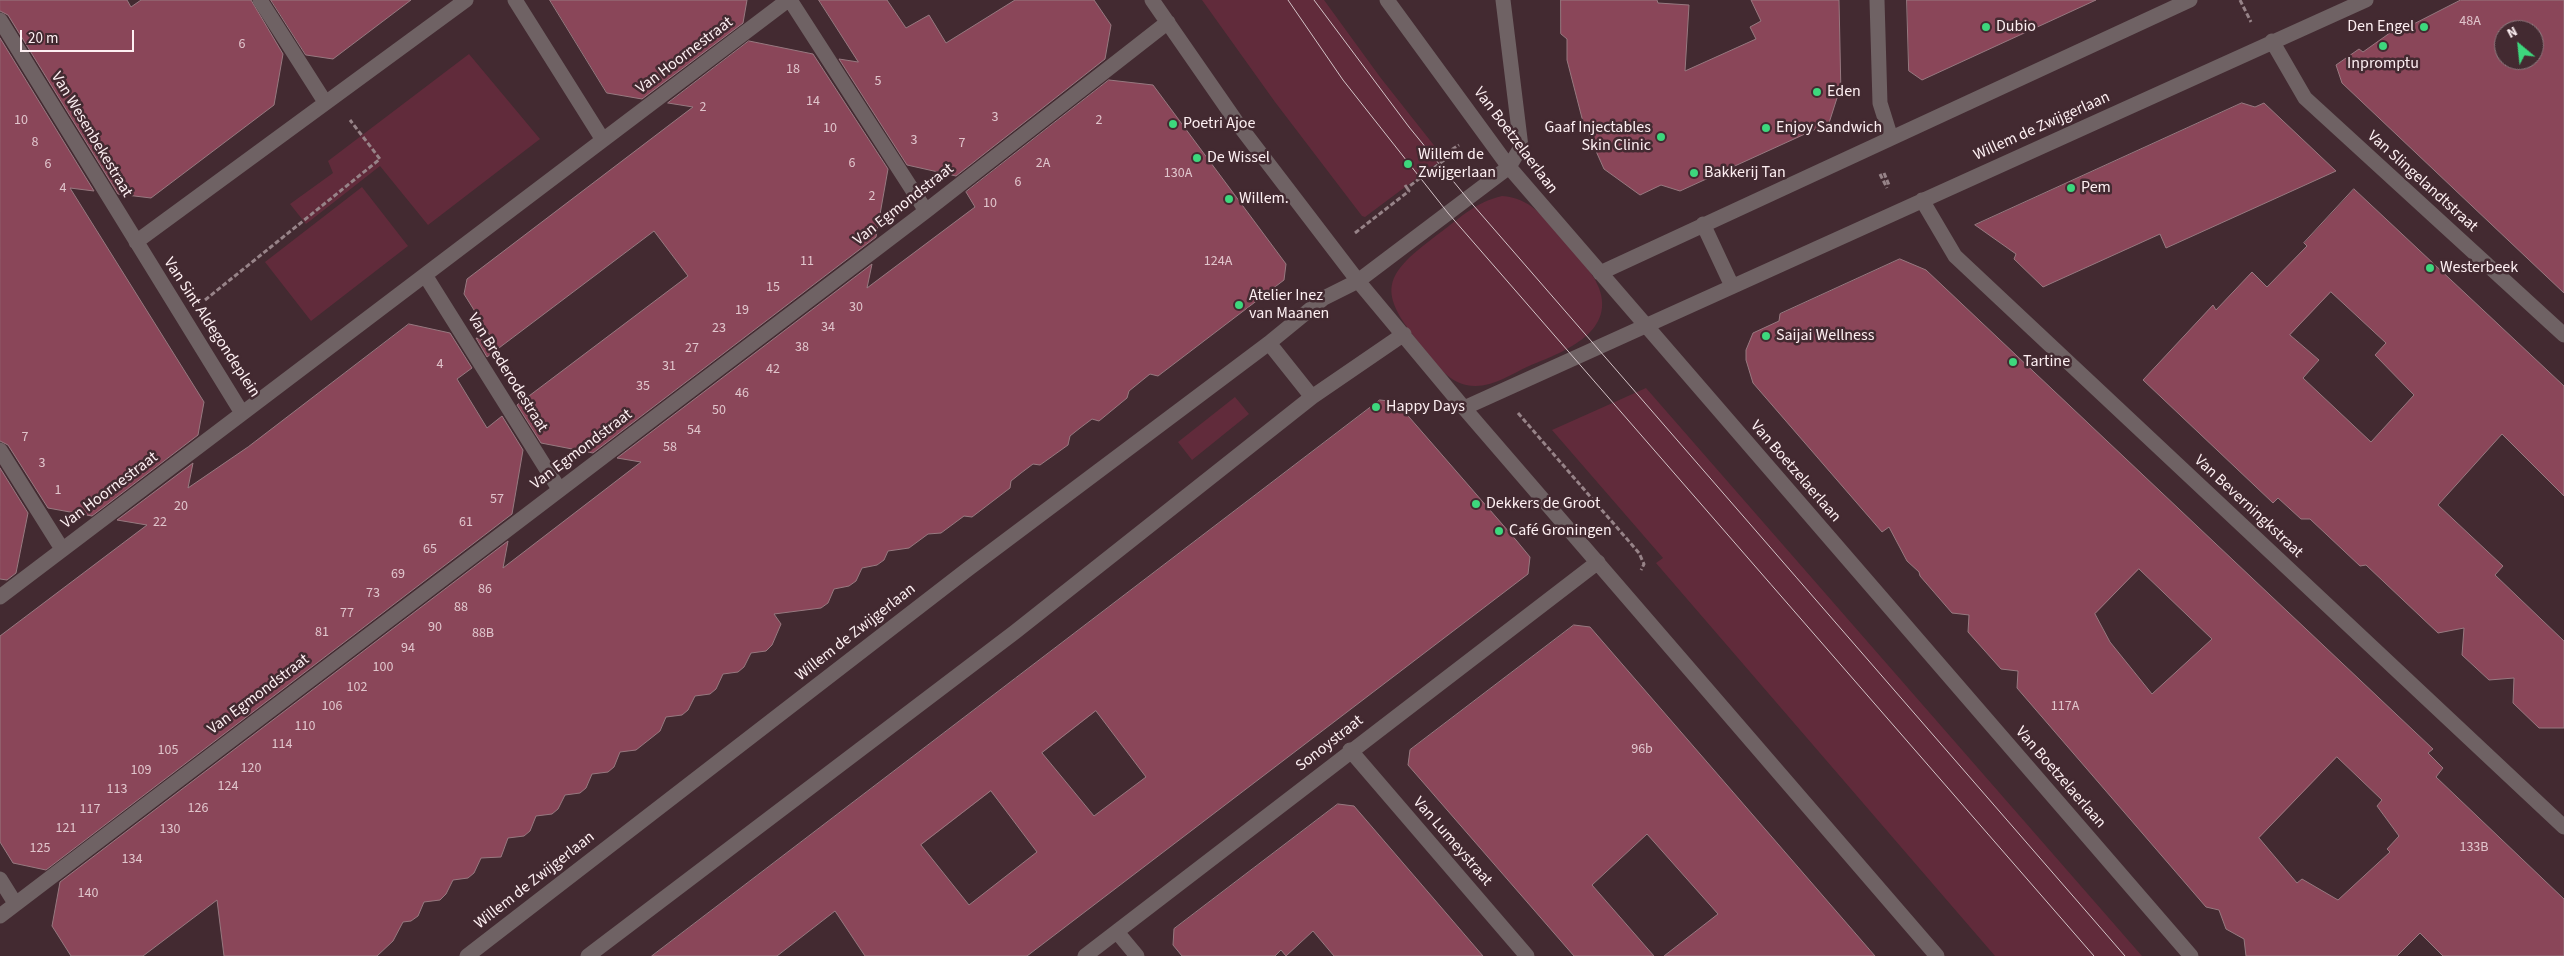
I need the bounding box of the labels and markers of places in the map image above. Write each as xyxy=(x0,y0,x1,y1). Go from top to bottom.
place label: Dubio xyxy=(1996,17,2036,37)
place label: Den Engel xyxy=(2347,17,2414,37)
marker: Dubio xyxy=(1980,21,1992,33)
marker: Den Engel xyxy=(2418,21,2430,33)
marker: Inpromptu xyxy=(2377,40,2389,52)
place label: Inpromptu xyxy=(2347,54,2419,74)
place label: Eden xyxy=(1827,82,1861,102)
marker: Eden xyxy=(1811,86,1823,98)
place label: Poetri Ajoe xyxy=(1183,114,1255,134)
marker: Poetri Ajoe xyxy=(1167,118,1179,130)
place label: Gaaf Injectables Skin Clinic xyxy=(1544,118,1651,156)
place label: Enjoy Sandwich xyxy=(1776,118,1882,138)
marker: Enjoy Sandwich xyxy=(1760,122,1772,134)
marker: Gaaf Injectables Skin Clinic xyxy=(1655,131,1667,143)
place label: Willem de Zwijgerlaan xyxy=(1418,145,1496,183)
place label: De Wissel xyxy=(1207,148,1270,168)
marker: De Wissel xyxy=(1191,152,1203,164)
marker: Willem de Zwijgerlaan xyxy=(1402,158,1414,170)
place label: Bakkerij Tan xyxy=(1704,163,1786,183)
marker: Bakkerij Tan xyxy=(1688,167,1700,179)
place label: Pem xyxy=(2081,178,2111,198)
marker: Pem xyxy=(2065,182,2077,194)
place label: Willem. xyxy=(1239,189,1289,209)
marker: Willem. xyxy=(1223,193,1235,205)
place label: Westerbeek xyxy=(2440,258,2518,278)
marker: Westerbeek xyxy=(2424,262,2436,274)
place label: Atelier Inez van Maanen xyxy=(1249,286,1329,324)
marker: Atelier Inez van Maanen xyxy=(1233,299,1245,311)
place label: Saijai Wellness xyxy=(1776,326,1874,346)
marker: Saijai Wellness xyxy=(1760,330,1772,342)
place label: Tartine xyxy=(2023,352,2070,372)
marker: Tartine xyxy=(2007,356,2019,368)
place label: Happy Days xyxy=(1386,397,1465,417)
marker: Happy Days xyxy=(1370,401,1382,413)
place label: Dekkers de Groot xyxy=(1486,494,1600,514)
marker: Dekkers de Groot xyxy=(1470,498,1482,510)
place label: Café Groningen xyxy=(1509,521,1612,541)
marker: Café Groningen xyxy=(1493,525,1505,537)

